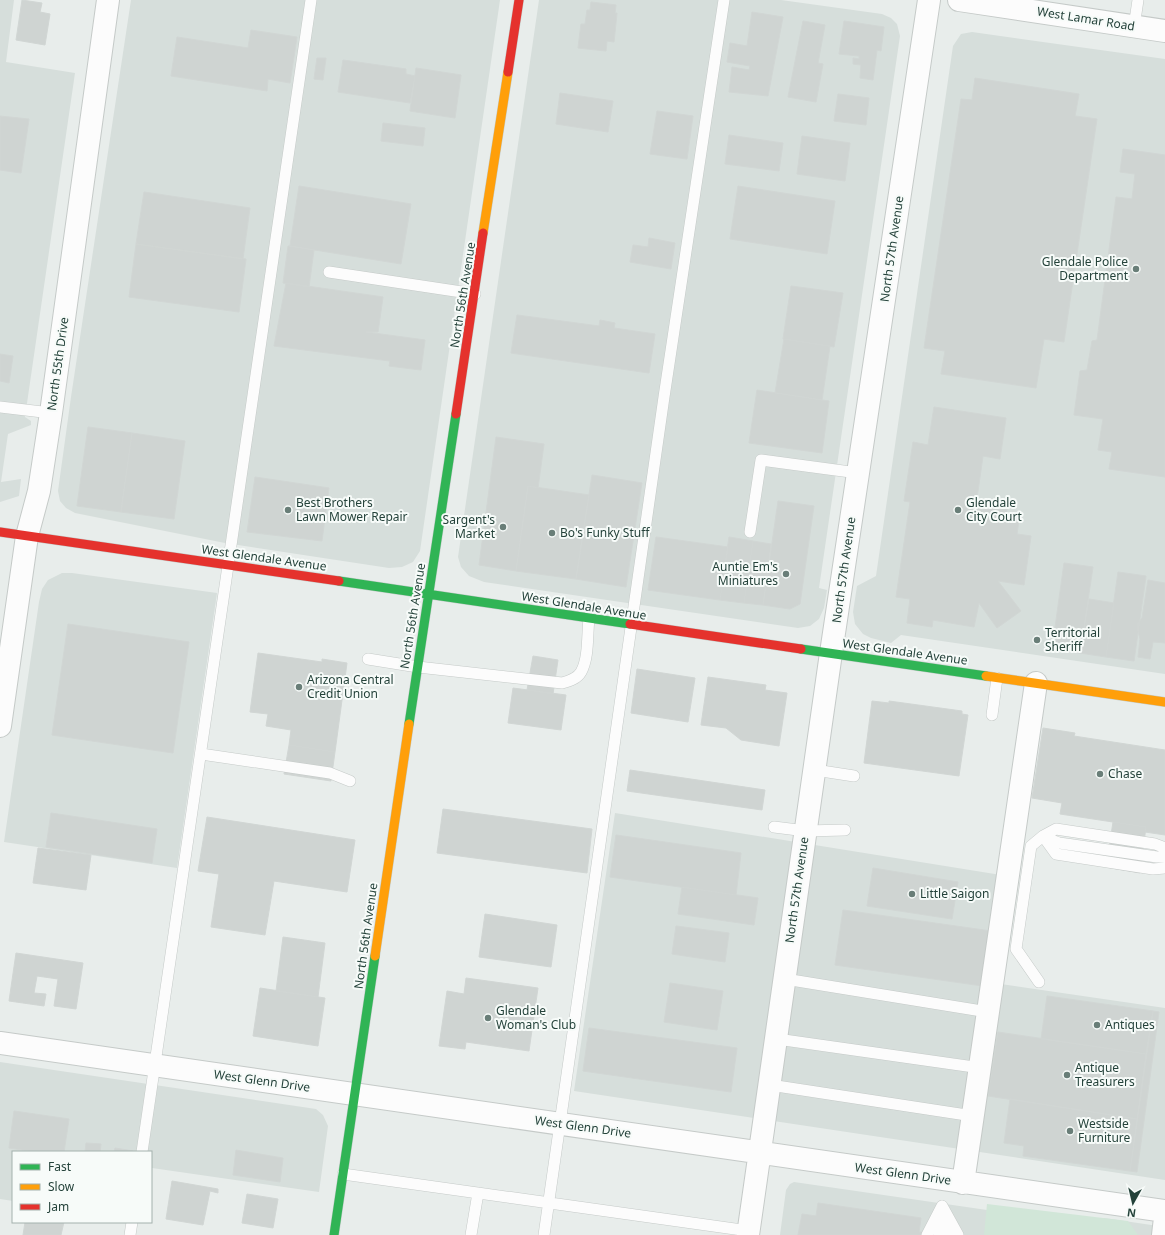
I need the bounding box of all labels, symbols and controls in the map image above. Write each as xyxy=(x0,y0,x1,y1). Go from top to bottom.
street label: West Lamar Road xyxy=(1036,2,1136,35)
street label: North 57th Avenue xyxy=(876,195,907,303)
street label: North 56th Avenue xyxy=(446,241,479,349)
place label: Glendale Police Department xyxy=(1042,253,1129,284)
marker: Glendale Police Department xyxy=(1131,264,1141,274)
street label: North 55th Drive xyxy=(43,316,73,412)
place label: Best Brothers Lawn Mower Repair xyxy=(296,494,408,525)
place label: Glendale City Court xyxy=(966,494,1022,525)
marker: Best Brothers Lawn Mower Repair xyxy=(283,505,293,515)
marker: Glendale City Court xyxy=(953,505,963,515)
place label: Sargent's Market xyxy=(443,511,496,542)
street label: North 57th Avenue xyxy=(828,516,859,624)
marker: Sargent's Market xyxy=(498,522,508,532)
place label: Bo's Funky Stuff xyxy=(560,524,650,541)
marker: Bo's Funky Stuff xyxy=(547,528,557,538)
street label: West Glendale Avenue xyxy=(200,540,328,575)
place label: Auntie Em's Miniatures xyxy=(712,558,778,589)
street label: North 56th Avenue xyxy=(396,562,429,670)
marker: Auntie Em's Miniatures xyxy=(781,569,791,579)
street label: West Glendale Avenue xyxy=(520,587,648,624)
place label: Territorial Sheriff xyxy=(1045,624,1100,655)
street label: West Glendale Avenue xyxy=(841,634,969,669)
marker: Territorial Sheriff xyxy=(1032,635,1042,645)
place label: Arizona Central Credit Union xyxy=(307,671,394,702)
marker: Arizona Central Credit Union xyxy=(294,682,304,692)
place label: Chase xyxy=(1108,765,1142,782)
marker: Chase xyxy=(1095,769,1105,779)
street label: North 57th Avenue xyxy=(781,836,812,944)
street label: North 56th Avenue xyxy=(350,882,381,990)
place label: Little Saigon xyxy=(920,885,990,902)
marker: Little Saigon xyxy=(907,889,917,899)
place label: Glendale Woman's Club xyxy=(496,1002,576,1033)
marker: Glendale Woman's Club xyxy=(483,1013,493,1023)
place label: Antiques xyxy=(1105,1016,1155,1033)
marker: Antiques xyxy=(1092,1020,1102,1030)
place label: Antique Treasurers xyxy=(1075,1059,1135,1090)
street label: West Glenn Drive xyxy=(213,1065,312,1096)
marker: Antique Treasurers xyxy=(1062,1070,1072,1080)
street label: West Glenn Drive xyxy=(534,1111,633,1142)
place label: Westside Furniture xyxy=(1078,1115,1131,1146)
marker: Westside Furniture xyxy=(1065,1126,1075,1136)
legend xyxy=(12,1151,152,1223)
text: Fast xyxy=(48,1158,72,1175)
street label: West Glenn Drive xyxy=(854,1158,953,1189)
text: Slow xyxy=(48,1178,75,1195)
north arrow xyxy=(1113,1183,1153,1223)
text: Jam xyxy=(47,1198,69,1215)
text: N xyxy=(1126,1205,1137,1221)

